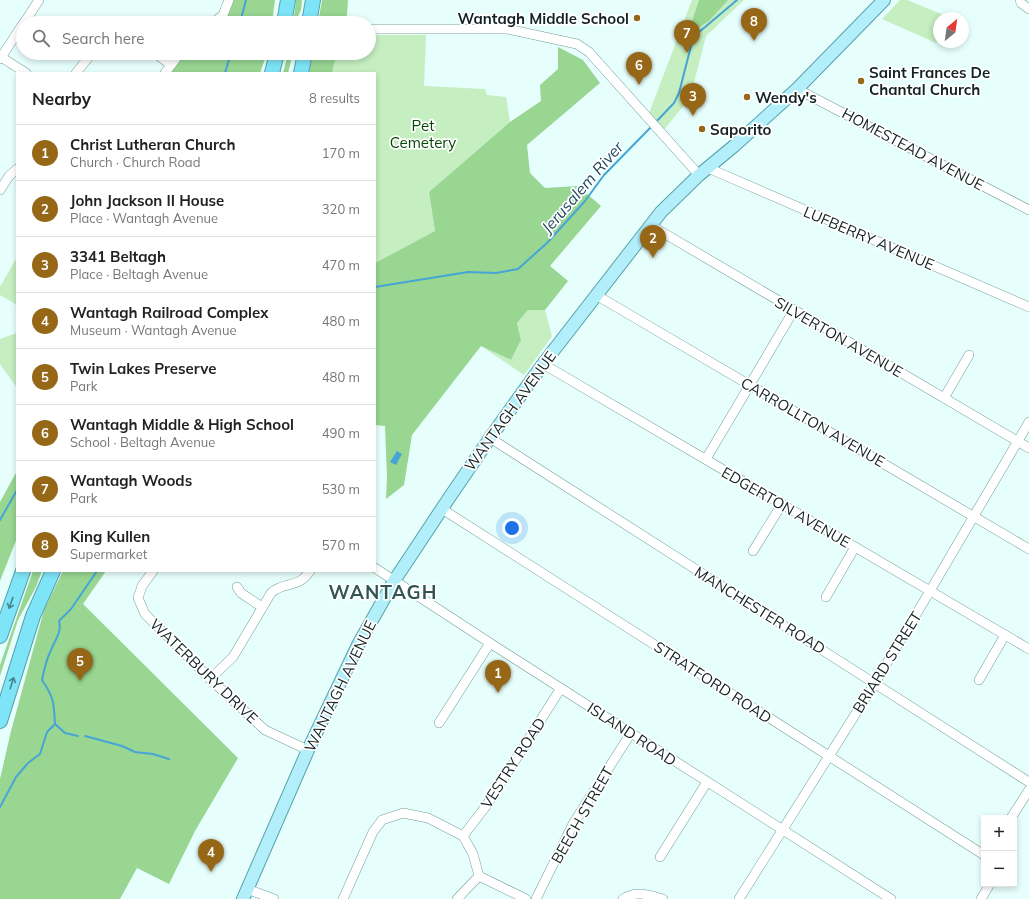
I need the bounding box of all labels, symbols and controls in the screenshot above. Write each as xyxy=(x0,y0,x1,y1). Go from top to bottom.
pin: 8 xyxy=(741,8,767,41)
place label: Wantagh Middle School xyxy=(458,9,629,28)
north arrow xyxy=(933,12,969,48)
marker: Wantagh Middle School xyxy=(632,13,642,23)
search box xyxy=(16,16,376,60)
pin: 7 xyxy=(674,20,700,53)
icon: search xyxy=(30,27,52,49)
text: Search here xyxy=(62,29,144,48)
pin: 6 xyxy=(626,52,652,85)
place label: Saint Frances De Chantal Church xyxy=(869,63,990,99)
marker: Saint Frances De Chantal Church xyxy=(856,76,866,86)
pin: 3 xyxy=(680,83,706,116)
text: Nearby xyxy=(32,88,91,109)
place label: Wendy's xyxy=(755,88,817,107)
text: 8 results xyxy=(309,90,360,106)
marker: Wendy's xyxy=(742,92,752,102)
street label: HOMESTEAD AVENUE xyxy=(839,104,987,195)
park label: Pet Cemetery xyxy=(390,116,456,152)
place label: Saporito xyxy=(710,120,772,139)
marker: Saporito xyxy=(697,124,707,134)
text: Christ Lutheran Church xyxy=(70,135,235,154)
water label: Jerusalem River xyxy=(535,136,628,238)
text: 1 xyxy=(41,145,49,161)
text: 170 m xyxy=(322,145,360,161)
text: Church · Church Road xyxy=(70,154,200,170)
text: John Jackson II House xyxy=(70,191,224,210)
text: 2 xyxy=(41,201,49,217)
text: 320 m xyxy=(322,201,360,217)
street label: LUFBERRY AVENUE xyxy=(801,202,937,274)
text: Place · Wantagh Avenue xyxy=(70,210,218,226)
pin: 2 xyxy=(640,225,666,258)
text: 3341 Beltagh xyxy=(70,247,166,266)
text: 3 xyxy=(41,257,49,273)
text: 470 m xyxy=(322,257,360,273)
text: Place · Beltagh Avenue xyxy=(70,266,208,282)
street label: SILVERTON AVENUE xyxy=(772,293,907,382)
text: Wantagh Railroad Complex xyxy=(70,303,268,322)
text: 4 xyxy=(41,313,49,329)
text: 480 m xyxy=(322,313,360,329)
text: Museum · Wantagh Avenue xyxy=(70,322,237,338)
street label: WANTAGH AVENUE xyxy=(460,347,560,475)
text: Twin Lakes Preserve xyxy=(70,359,216,378)
text: 5 xyxy=(41,369,49,385)
text: 480 m xyxy=(322,369,360,385)
street label: CARROLLTON AVENUE xyxy=(738,373,889,471)
text: Park xyxy=(70,378,97,394)
text: Wantagh Middle & High School xyxy=(70,415,294,434)
text: 6 xyxy=(41,425,49,441)
text: 490 m xyxy=(322,425,360,441)
text: School · Beltagh Avenue xyxy=(70,434,215,450)
street label: EDGERTON AVENUE xyxy=(718,462,854,552)
text: Wantagh Woods xyxy=(70,471,192,490)
text: 7 xyxy=(41,481,49,497)
text: 530 m xyxy=(322,481,360,497)
text: Park xyxy=(70,490,97,506)
your location xyxy=(502,518,522,538)
text: King Kullen xyxy=(70,527,150,546)
text: 8 xyxy=(41,537,49,553)
text: 570 m xyxy=(322,537,360,553)
text: Supermarket xyxy=(70,546,147,562)
street label: MANCHESTER ROAD xyxy=(691,562,829,658)
district label: WANTAGH xyxy=(329,580,437,604)
one-way arrow xyxy=(7,597,15,609)
street label: BRIARD STREET xyxy=(848,608,926,716)
street label: WATERBURY DRIVE xyxy=(146,614,262,728)
street label: WANTAGH AVENUE xyxy=(300,617,380,755)
street label: STRATFORD ROAD xyxy=(651,637,775,727)
pin: 5 xyxy=(67,648,93,681)
pin: 1 xyxy=(485,660,511,693)
one-way arrow xyxy=(9,677,16,690)
street label: ISLAND ROAD xyxy=(584,698,680,770)
street label: VESTRY ROAD xyxy=(477,714,549,812)
street label: BEECH STREET xyxy=(547,763,617,867)
map controls xyxy=(981,815,1017,887)
button: + xyxy=(981,815,1017,851)
pin: 4 xyxy=(198,839,224,872)
button: − xyxy=(981,851,1017,887)

